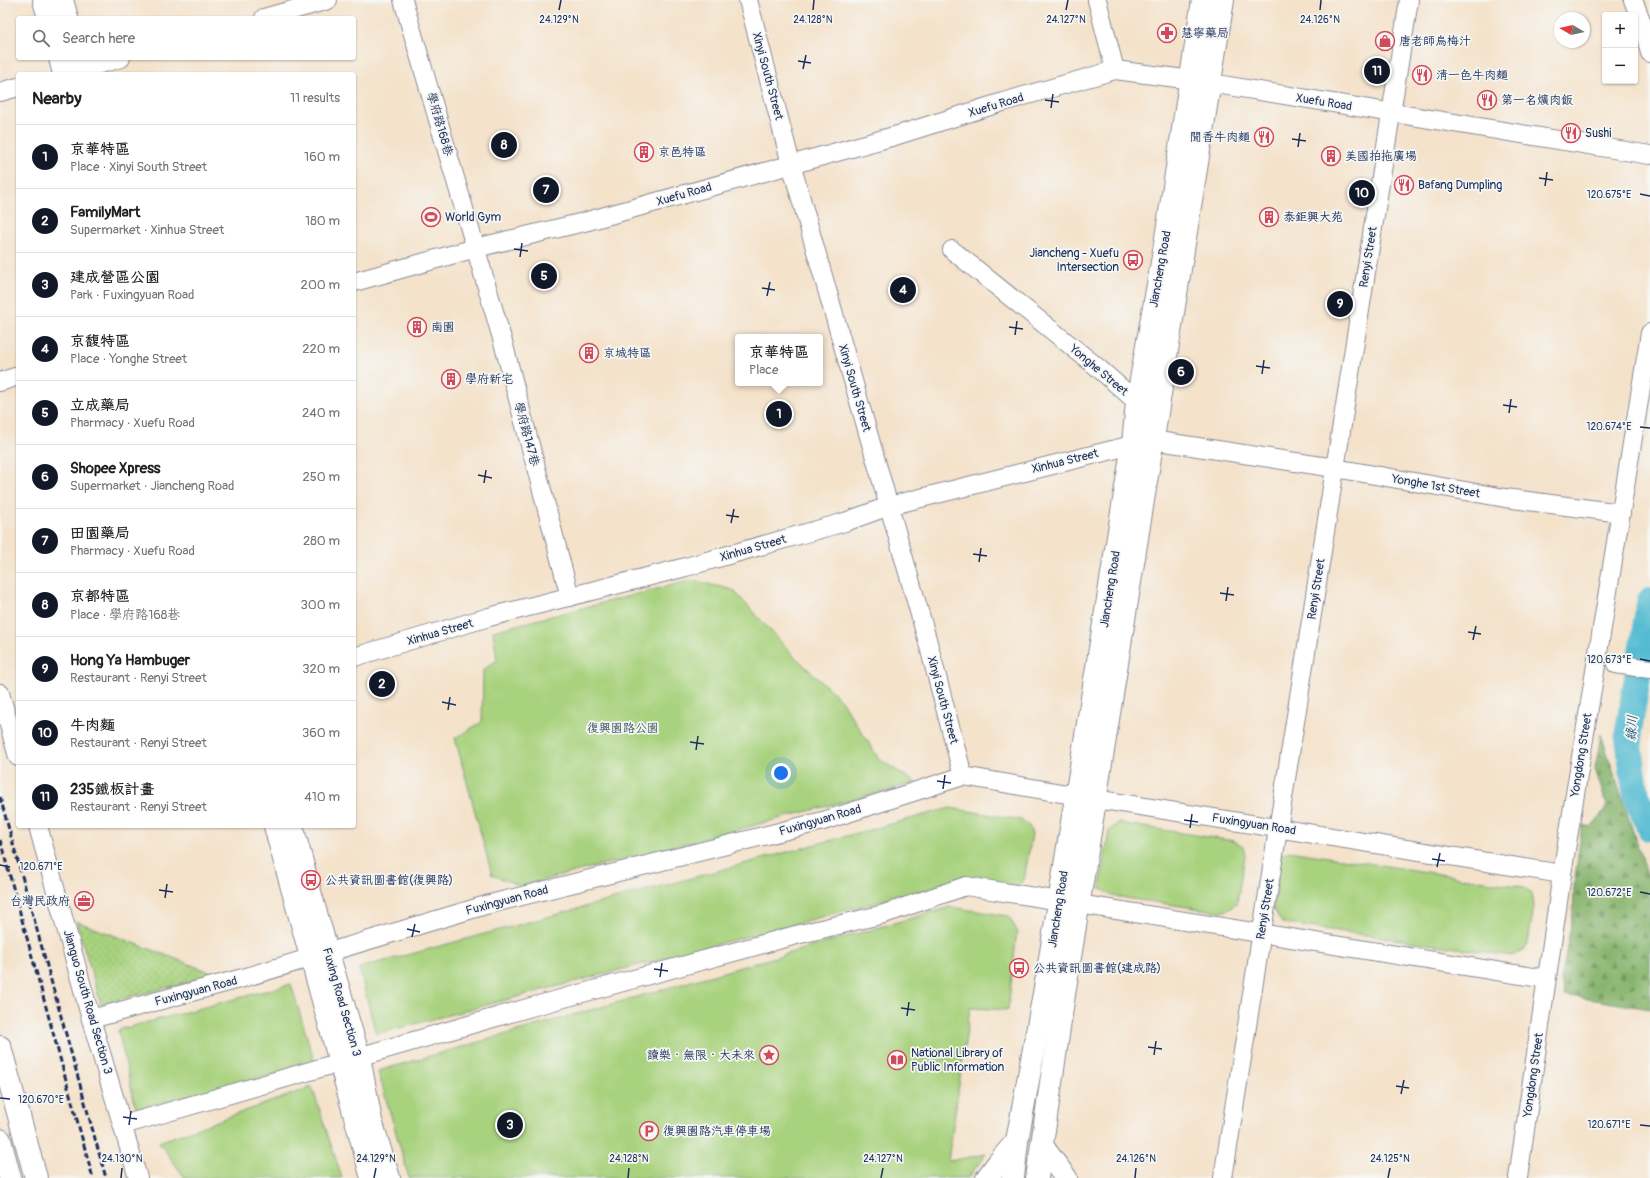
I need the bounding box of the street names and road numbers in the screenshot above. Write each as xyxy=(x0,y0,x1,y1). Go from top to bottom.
street label: Xinyi South Street xyxy=(749,31,786,122)
street label: 學府路168巷 xyxy=(423,90,456,158)
street label: Xuefu Road xyxy=(967,90,1026,121)
street label: Xuefu Road xyxy=(1295,91,1353,114)
street label: Xuefu Road xyxy=(655,179,714,209)
street label: Renyi Street xyxy=(1356,225,1381,289)
street label: Jiancheng Road xyxy=(1146,229,1175,309)
street label: Yonghe Street xyxy=(1066,341,1131,399)
street label: Xinyi South Street xyxy=(835,343,874,434)
street label: 學府路147巷 xyxy=(511,400,542,468)
street label: Xinhua Street xyxy=(1030,446,1100,477)
street label: Yonghe 1st Street xyxy=(1390,471,1481,502)
street label: Xinhua Street xyxy=(718,532,788,565)
street label: Jiancheng Road xyxy=(1097,549,1124,629)
street label: Renyi Street xyxy=(1304,557,1329,621)
street label: Xinhua Street xyxy=(405,616,475,649)
street label: Xinyi South Street xyxy=(924,655,961,746)
street label: Yongdong Street xyxy=(1567,712,1596,799)
street label: Fuxingyuan Road xyxy=(777,802,863,839)
street label: Fuxingyuan Road xyxy=(1211,810,1297,839)
street label: Jiancheng Road xyxy=(1045,869,1072,949)
street label: Renyi Street xyxy=(1253,877,1278,941)
street label: Fuxingyuan Road xyxy=(464,882,550,919)
street label: Jianguo South Road Section 3 xyxy=(60,928,115,1076)
street label: Fuxing Road Section 3 xyxy=(319,946,364,1059)
street label: Fuxingyuan Road xyxy=(153,973,239,1010)
street label: Yongdong Street xyxy=(1520,1032,1547,1119)

